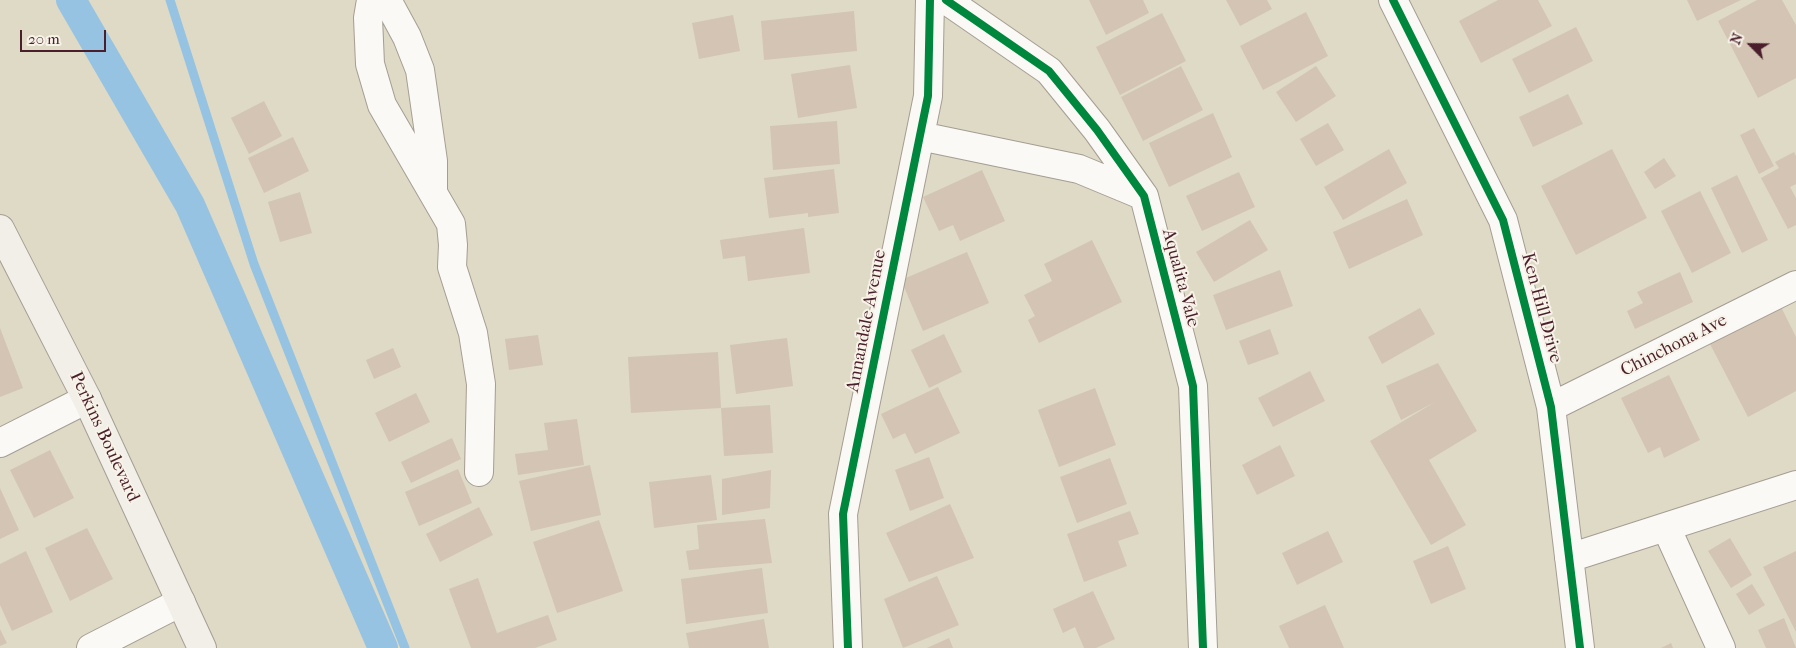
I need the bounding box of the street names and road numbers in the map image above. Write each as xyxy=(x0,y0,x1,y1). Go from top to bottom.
street label: Aqualita Vale xyxy=(1157,226,1203,330)
street label: Annandale Avenue xyxy=(843,248,891,394)
street label: Ken Hill Drive xyxy=(1516,250,1566,366)
street label: Chinchona Ave xyxy=(1617,310,1731,382)
street label: Perkins Boulevard xyxy=(64,368,144,506)

